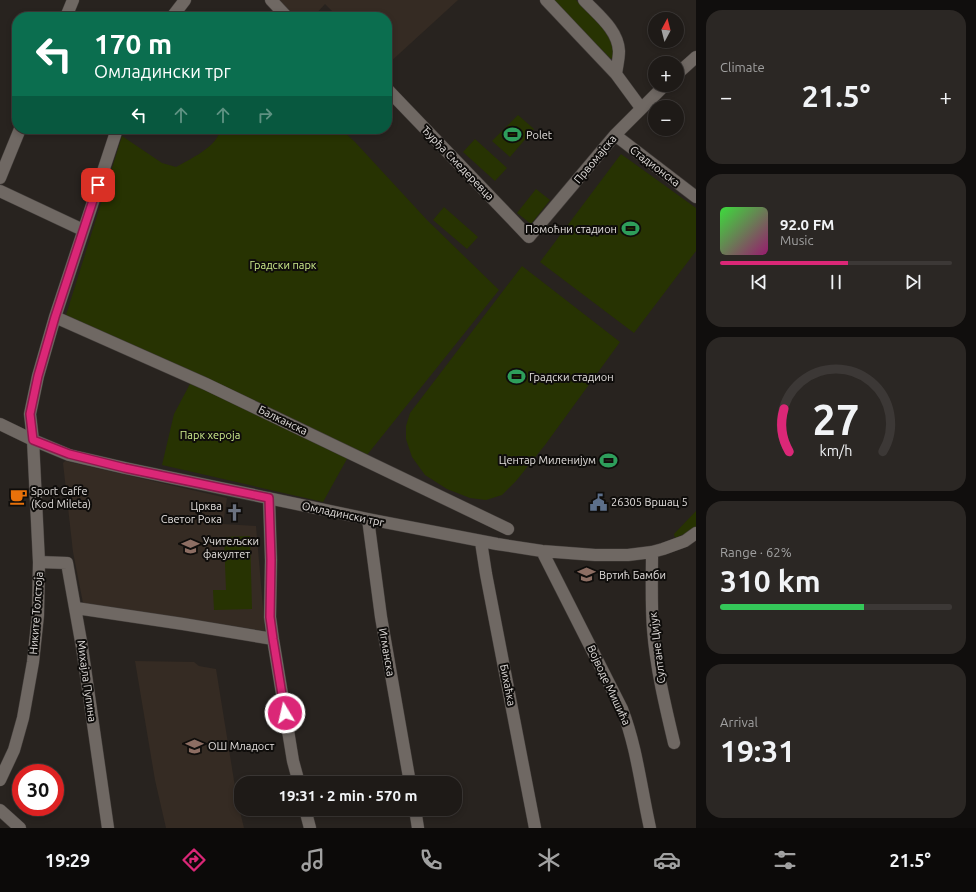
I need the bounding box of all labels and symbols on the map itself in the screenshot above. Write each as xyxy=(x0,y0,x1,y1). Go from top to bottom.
north arrow xyxy=(648,12,684,48)
street label: Ђурђа Смедеревца xyxy=(420,124,496,202)
sports icon: Polet xyxy=(503,125,523,145)
place label: Polet xyxy=(526,129,553,141)
street label: Првомајска xyxy=(571,132,619,186)
street label: Стадионска xyxy=(628,143,682,189)
pin xyxy=(81,168,115,202)
sports icon: Помоћни стадион xyxy=(620,219,640,239)
place label: Помоћни стадион xyxy=(525,223,617,235)
park label: Градски парк xyxy=(249,259,317,271)
sports icon: Градски стадион xyxy=(506,367,526,387)
place label: Градски стадион xyxy=(529,371,614,383)
street label: Балканска xyxy=(257,403,309,437)
park label: Парк хероја xyxy=(180,429,240,441)
sports icon: Центар Миленијум xyxy=(599,450,619,470)
place label: Центар Миленијум xyxy=(499,454,596,466)
place label: Sport Caffe (Kod Mileta) xyxy=(31,485,91,511)
cafe icon: Sport Caffe (Kod Mileta) xyxy=(8,487,28,507)
public building icon: 26305 Вршац 5 xyxy=(588,492,608,512)
place label: 26305 Вршац 5 xyxy=(611,496,688,508)
street label: Омладински трг xyxy=(301,499,386,529)
place label: Црква Светог Рока xyxy=(161,500,222,525)
church icon: Црква Светог Рока xyxy=(225,502,245,522)
place label: Учитељски факултет xyxy=(203,535,259,560)
school or university icon: Учитељски факултет xyxy=(180,537,200,557)
school or university icon: Вртић Бамби xyxy=(576,565,596,585)
place label: Вртић Бамби xyxy=(599,569,666,581)
street label: Никите Толстоја xyxy=(27,571,45,655)
street label: Султане Цијук xyxy=(647,611,667,684)
street label: Игманска xyxy=(377,627,397,677)
street label: Михајла Пупина xyxy=(75,639,99,723)
street label: Војводе Мишића xyxy=(585,643,633,727)
street label: Бихаћка xyxy=(498,663,518,707)
position arrow xyxy=(264,692,306,734)
school or university icon: ОШ Младост xyxy=(185,736,205,756)
place label: ОШ Младост xyxy=(208,740,275,752)
speed limit sign: 30 xyxy=(12,764,64,816)

